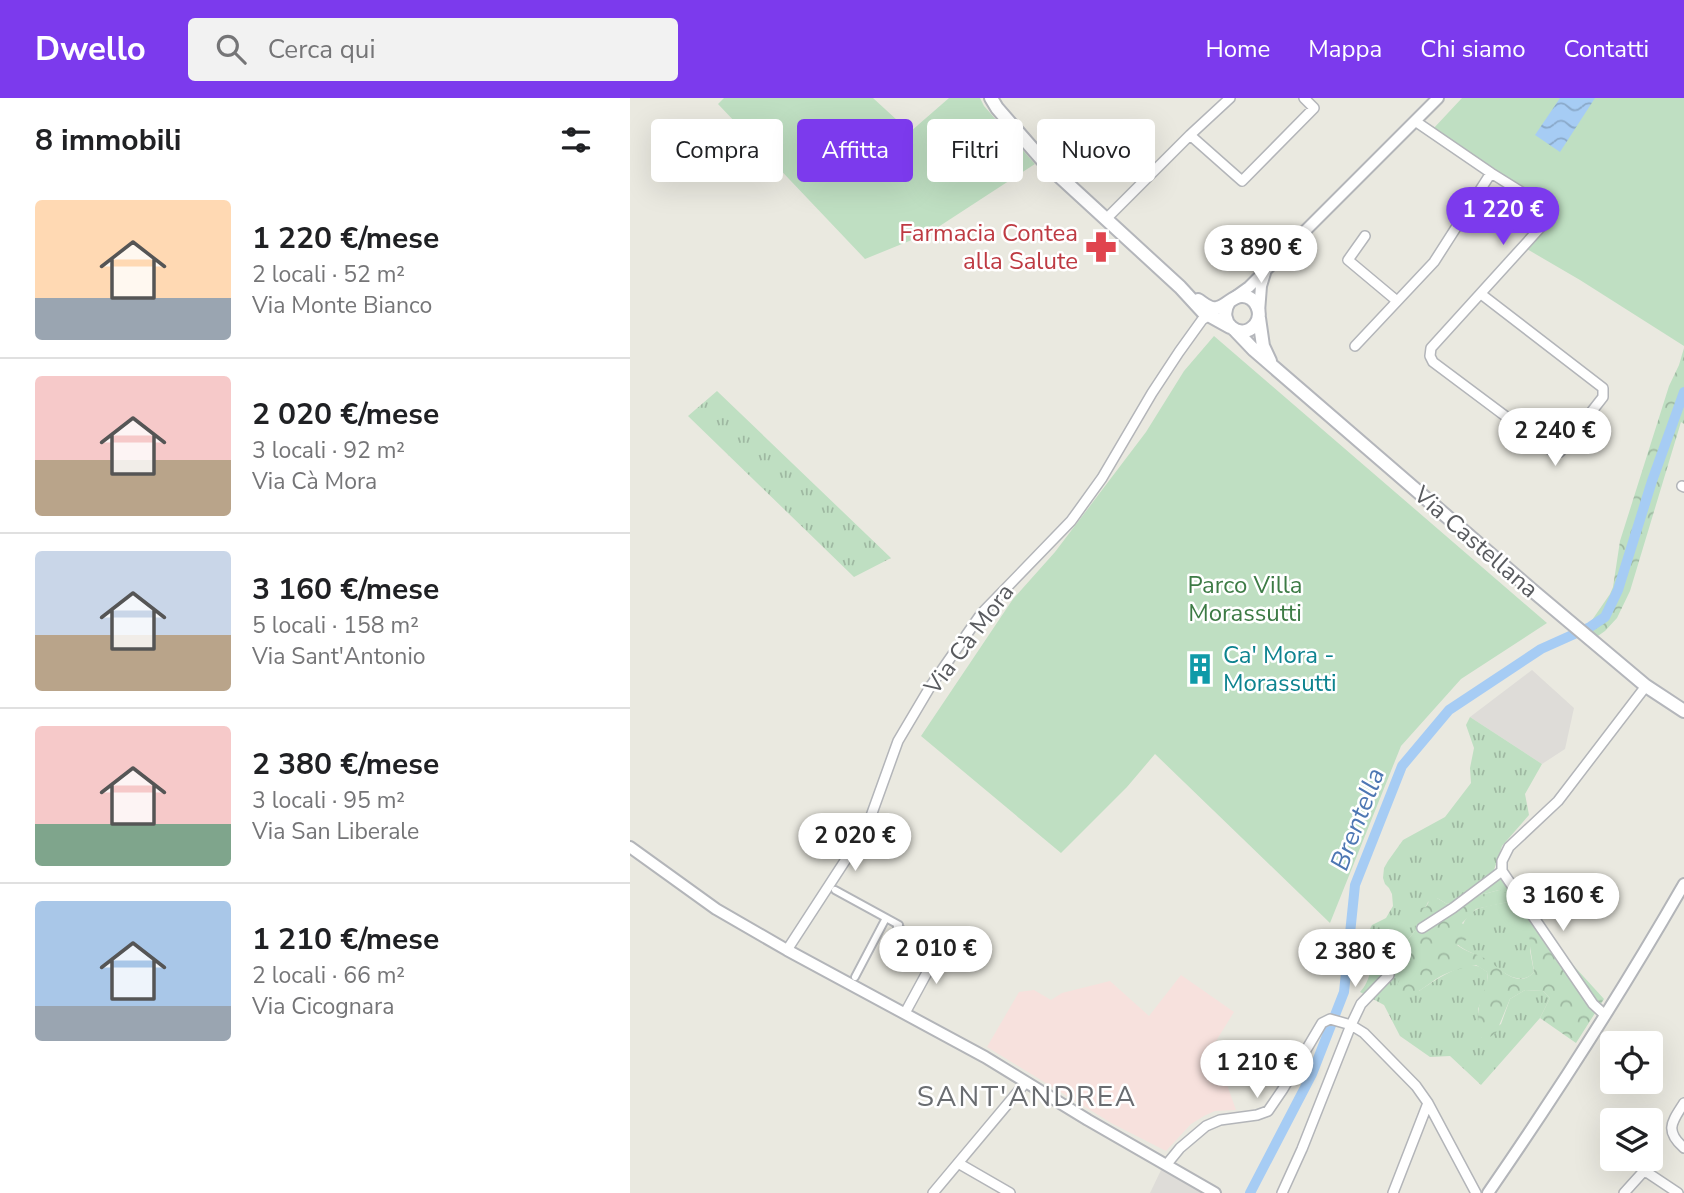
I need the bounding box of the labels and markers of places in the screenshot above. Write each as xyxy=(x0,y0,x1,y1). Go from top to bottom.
pin: 1 220 € xyxy=(1438,188,1568,247)
place label: Farmacia Contea alla Salute xyxy=(899,217,1078,277)
pin: 3 890 € xyxy=(1196,226,1326,285)
pharmacy icon: Farmacia Contea alla Salute xyxy=(1084,230,1118,264)
pin: 2 240 € xyxy=(1490,408,1620,468)
place label: Ca' Mora - Morassutti xyxy=(1223,639,1337,699)
building icon: Ca' Mora - Morassutti xyxy=(1183,652,1217,686)
pin: 2 020 € xyxy=(790,814,920,873)
pin: 3 160 € xyxy=(1498,874,1628,933)
pin: 2 010 € xyxy=(871,926,1001,986)
pin: 2 380 € xyxy=(1290,930,1420,989)
pin: 1 210 € xyxy=(1192,1040,1322,1100)

